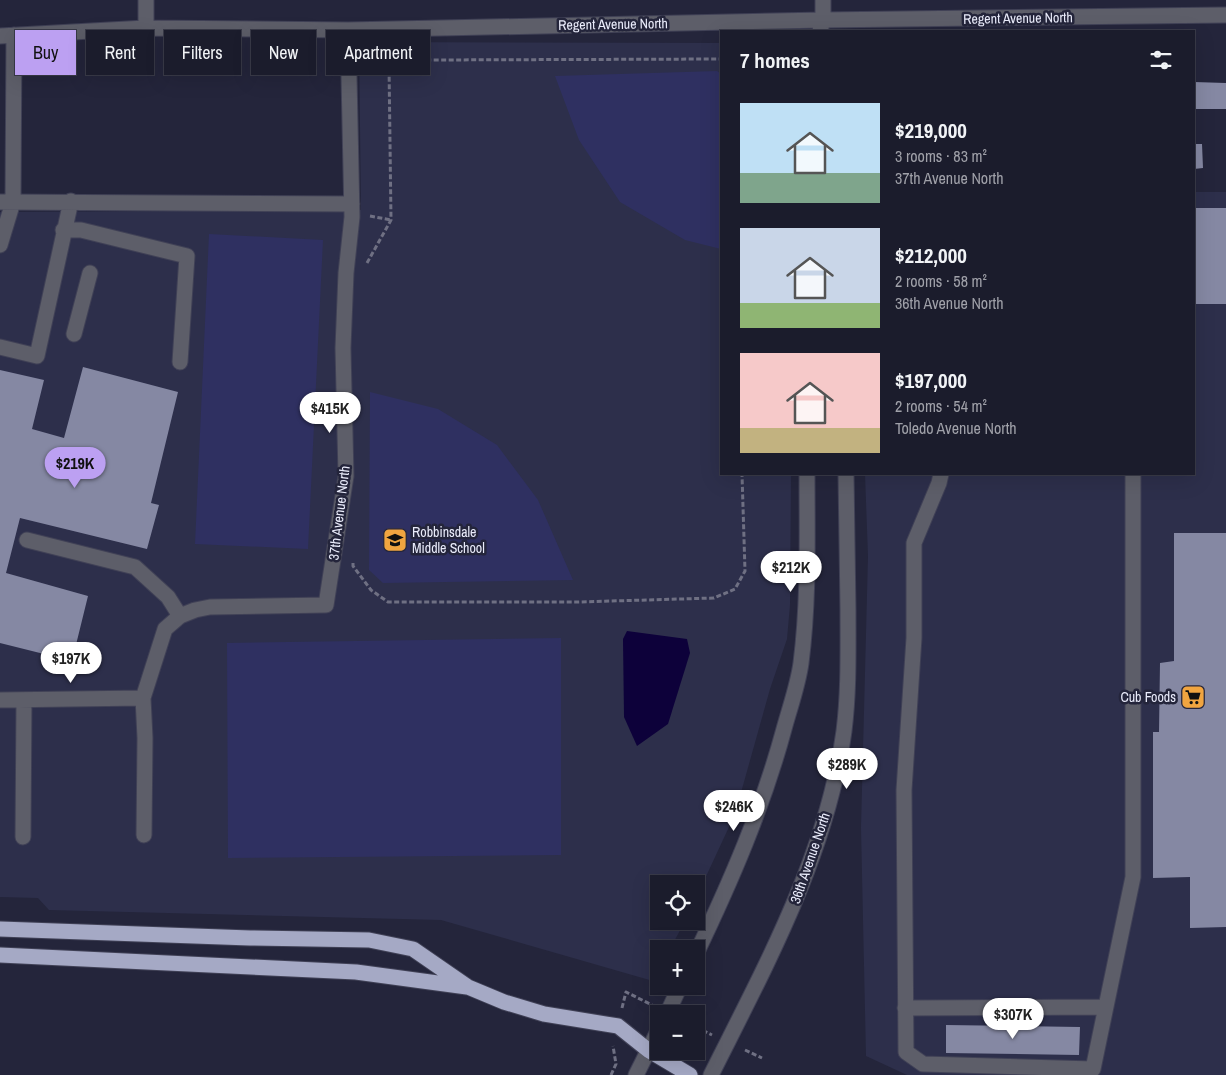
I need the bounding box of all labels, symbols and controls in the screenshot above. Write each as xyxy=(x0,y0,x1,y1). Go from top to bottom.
street label: Regent Avenue North xyxy=(963,8,1073,28)
street label: Regent Avenue North xyxy=(558,14,668,34)
chip: Buy xyxy=(15,30,76,75)
chip: Rent xyxy=(86,30,154,75)
chip: Filters xyxy=(164,30,241,75)
chip: New xyxy=(251,30,316,75)
chip: Apartment xyxy=(326,30,430,75)
text: 7 homes xyxy=(740,46,810,75)
icon: filters xyxy=(1147,46,1175,74)
text: $219,000 xyxy=(895,116,967,145)
icon: home xyxy=(780,123,840,183)
text: 3 rooms · 83 m² xyxy=(895,145,987,167)
text: 37th Avenue North xyxy=(895,167,1003,189)
text: $212,000 xyxy=(895,241,967,270)
icon: home xyxy=(780,248,840,308)
text: 2 rooms · 58 m² xyxy=(895,270,987,292)
text: 36th Avenue North xyxy=(895,292,1003,314)
text: $197,000 xyxy=(895,366,967,395)
icon: home xyxy=(780,373,840,433)
pin: $415K xyxy=(295,392,365,434)
text: 2 rooms · 54 m² xyxy=(895,395,987,417)
text: $415K xyxy=(311,397,349,419)
text: Toledo Avenue North xyxy=(895,417,1017,439)
pin: $219K xyxy=(40,446,110,489)
text: $219K xyxy=(56,452,94,474)
street label: 37th Avenue North xyxy=(324,465,354,561)
place label: Robbinsdale Middle School xyxy=(412,523,485,557)
school or university icon: Robbinsdale Middle School xyxy=(382,527,408,553)
pin: $212K xyxy=(756,550,826,593)
text: $212K xyxy=(772,556,810,578)
pin: $197K xyxy=(36,642,106,684)
text: $197K xyxy=(52,647,90,669)
supermarket icon: Cub Foods xyxy=(1180,684,1206,710)
place label: Cub Foods xyxy=(1120,688,1176,706)
pin: $289K xyxy=(812,748,882,790)
text: $289K xyxy=(828,753,866,775)
pin: $246K xyxy=(699,790,769,832)
text: $246K xyxy=(715,795,753,817)
street label: 36th Avenue North xyxy=(786,810,834,906)
map controls xyxy=(650,875,705,1060)
button: locate xyxy=(650,875,705,930)
button: + xyxy=(650,940,705,995)
pin: $307K xyxy=(978,998,1048,1040)
text: $307K xyxy=(994,1003,1032,1025)
button: − xyxy=(650,1005,705,1060)

